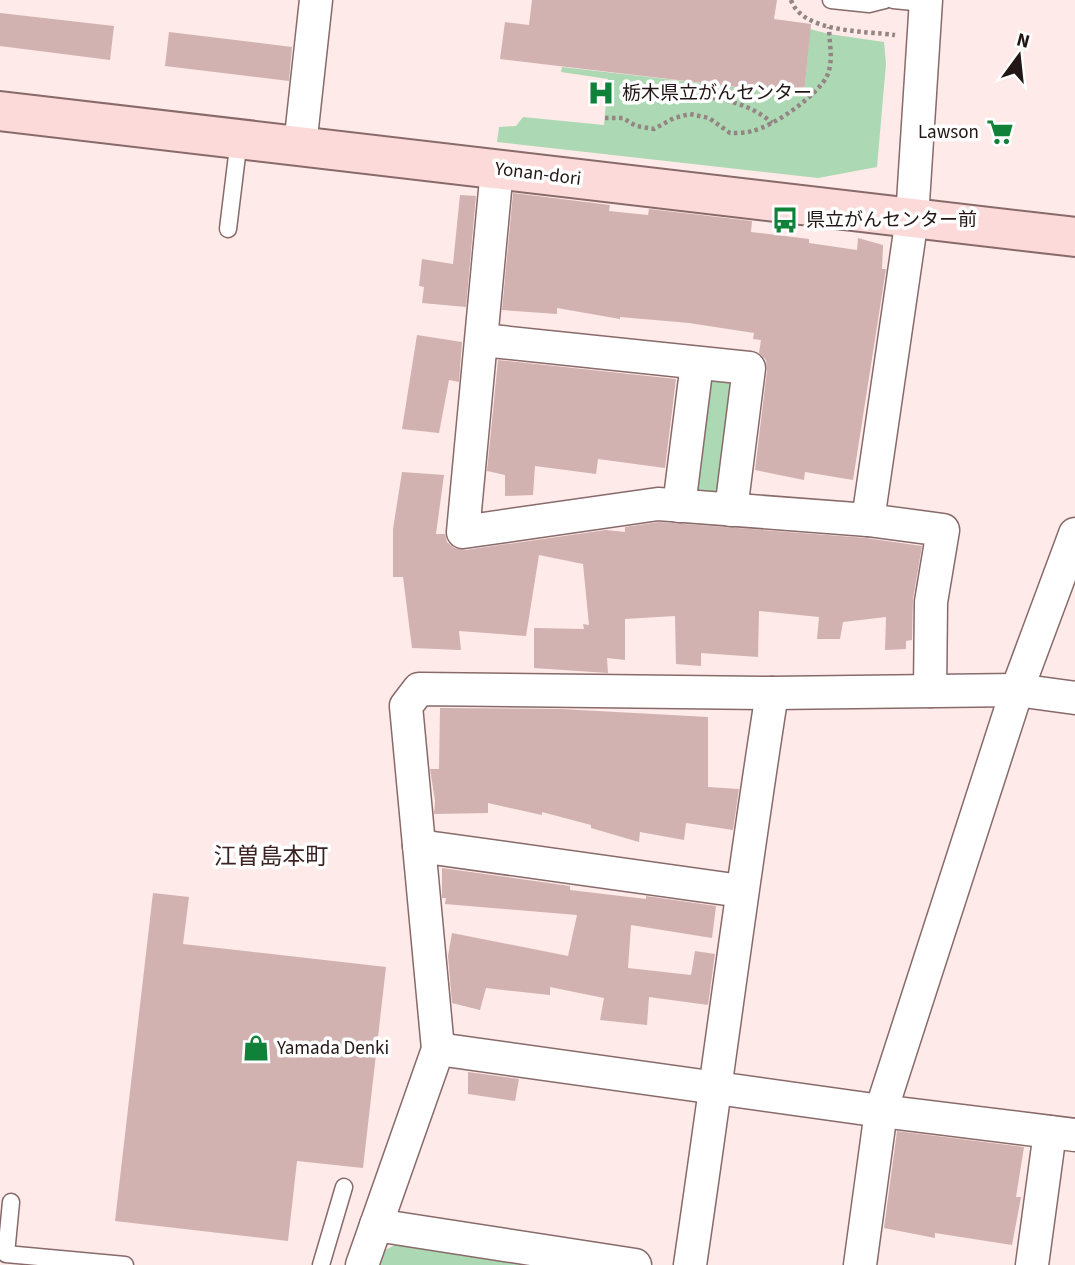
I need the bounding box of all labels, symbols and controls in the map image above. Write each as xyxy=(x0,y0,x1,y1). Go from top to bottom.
north arrow xyxy=(984,21,1054,91)
text: N xyxy=(1013,26,1033,56)
hospital icon: 栃木県立がんセンター xyxy=(586,78,616,108)
place label: 栃木県立がんセンター xyxy=(622,80,812,107)
supermarket icon: Lawson xyxy=(985,117,1015,147)
place label: Lawson xyxy=(918,119,979,146)
street label: Yonan-dori xyxy=(492,155,583,193)
bus stop icon: 県立がんセンター前 xyxy=(770,205,800,235)
place label: 県立がんセンター前 xyxy=(806,207,977,234)
district label: 江曽島本町 xyxy=(214,840,329,873)
shop icon: Yamada Denki xyxy=(241,1033,271,1063)
place label: Yamada Denki xyxy=(276,1035,389,1062)

